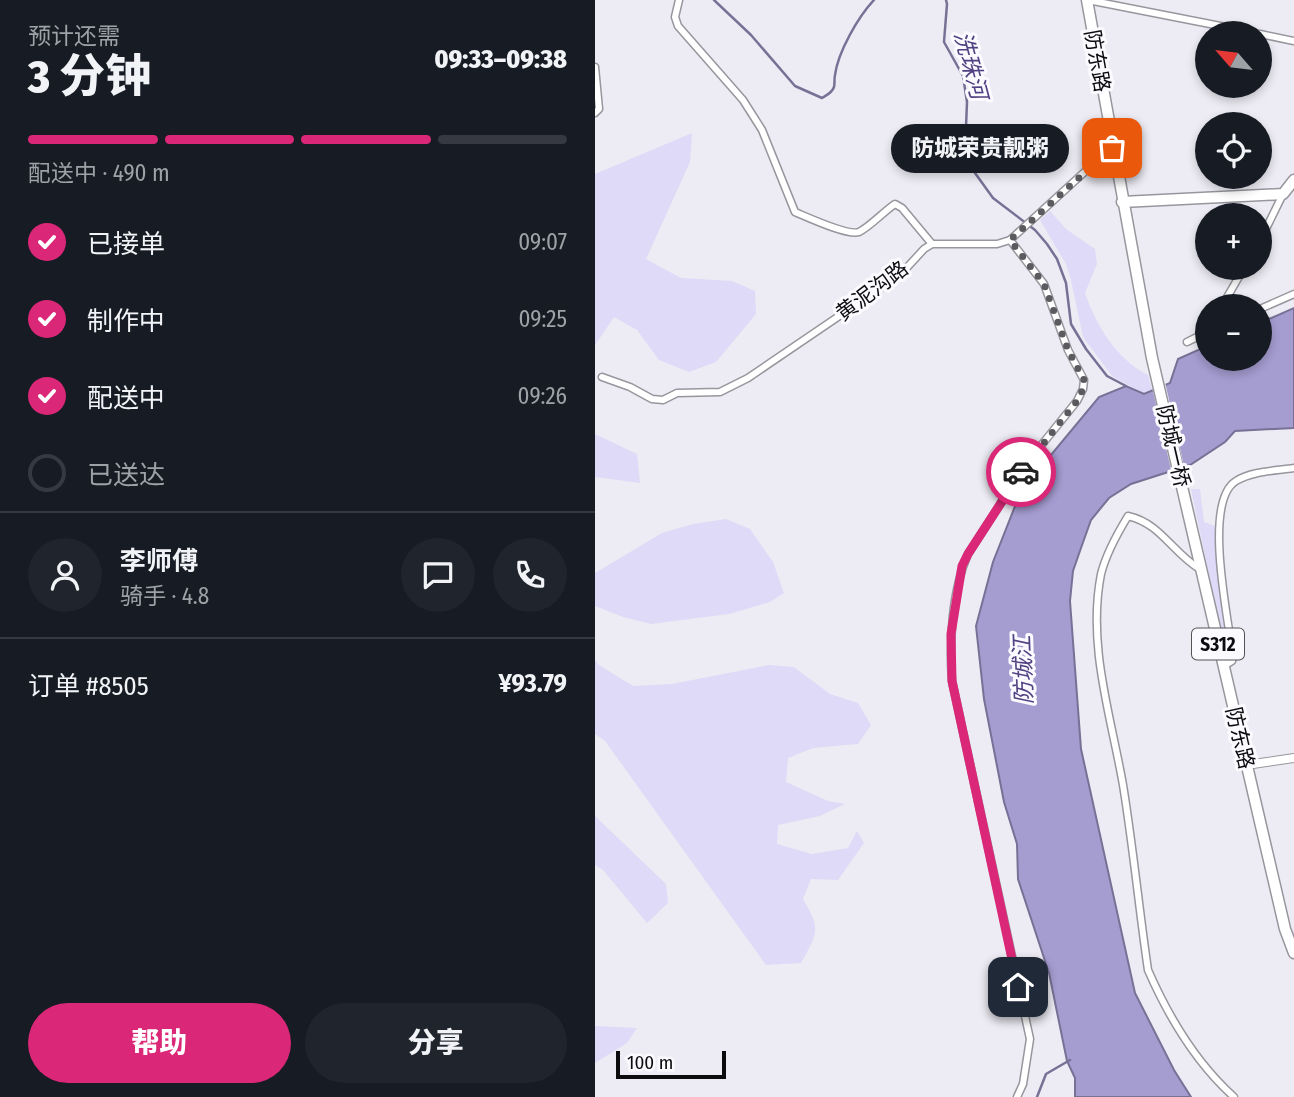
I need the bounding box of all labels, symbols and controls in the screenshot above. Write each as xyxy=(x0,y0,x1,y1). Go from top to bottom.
north arrow xyxy=(1195,21,1272,98)
map controls xyxy=(1195,21,1272,371)
text: 预计还需 xyxy=(28,22,120,50)
water label: 洗珠河 xyxy=(949,28,994,106)
street label: 防东路 xyxy=(1079,28,1115,94)
text: 09:33–09:38 xyxy=(434,44,567,75)
text: 3 分钟 xyxy=(28,49,151,104)
button: locate xyxy=(1195,112,1272,189)
pin xyxy=(1082,118,1142,178)
callout: 防城荣贵靓粥 xyxy=(891,124,1070,172)
icon: bag xyxy=(1093,129,1131,167)
text: 防城荣贵靓粥 xyxy=(911,134,1049,162)
text: 配送中 · 490 m xyxy=(28,159,170,187)
button: + xyxy=(1195,203,1272,280)
icon: check xyxy=(28,223,66,261)
text: 09:07 xyxy=(518,228,567,256)
text: 已接单 xyxy=(87,229,165,260)
street label: 黄泥沟路 xyxy=(831,255,913,327)
button: − xyxy=(1195,294,1272,371)
icon: check xyxy=(28,300,66,338)
text: 09:25 xyxy=(518,305,567,333)
text: 制作中 xyxy=(87,306,165,337)
icon: check xyxy=(28,377,66,415)
text: 09:26 xyxy=(518,382,567,410)
text: 配送中 xyxy=(87,383,165,414)
street label: 防城一桥 xyxy=(1151,402,1195,490)
courier xyxy=(986,437,1056,507)
icon: car xyxy=(1002,453,1040,491)
text: 已送达 xyxy=(87,460,165,491)
button: person xyxy=(28,538,102,612)
button: chat xyxy=(401,538,475,612)
button: phone xyxy=(493,538,567,612)
text: 李师傅 xyxy=(120,546,198,577)
text: 骑手 · 4.8 xyxy=(120,582,209,610)
road number: S312 xyxy=(1192,628,1244,660)
water label: 防城江 xyxy=(1008,632,1038,705)
text: ¥93.79 xyxy=(498,668,567,699)
text: 订单 #8505 xyxy=(28,671,149,702)
street label: 防东路 xyxy=(1220,704,1260,772)
pin xyxy=(988,957,1048,1017)
icon: home xyxy=(999,968,1037,1006)
button: 帮助 xyxy=(28,1003,291,1083)
button: 分享 xyxy=(305,1003,567,1083)
scale bar xyxy=(616,1048,726,1080)
text: 100 m xyxy=(627,1051,673,1074)

